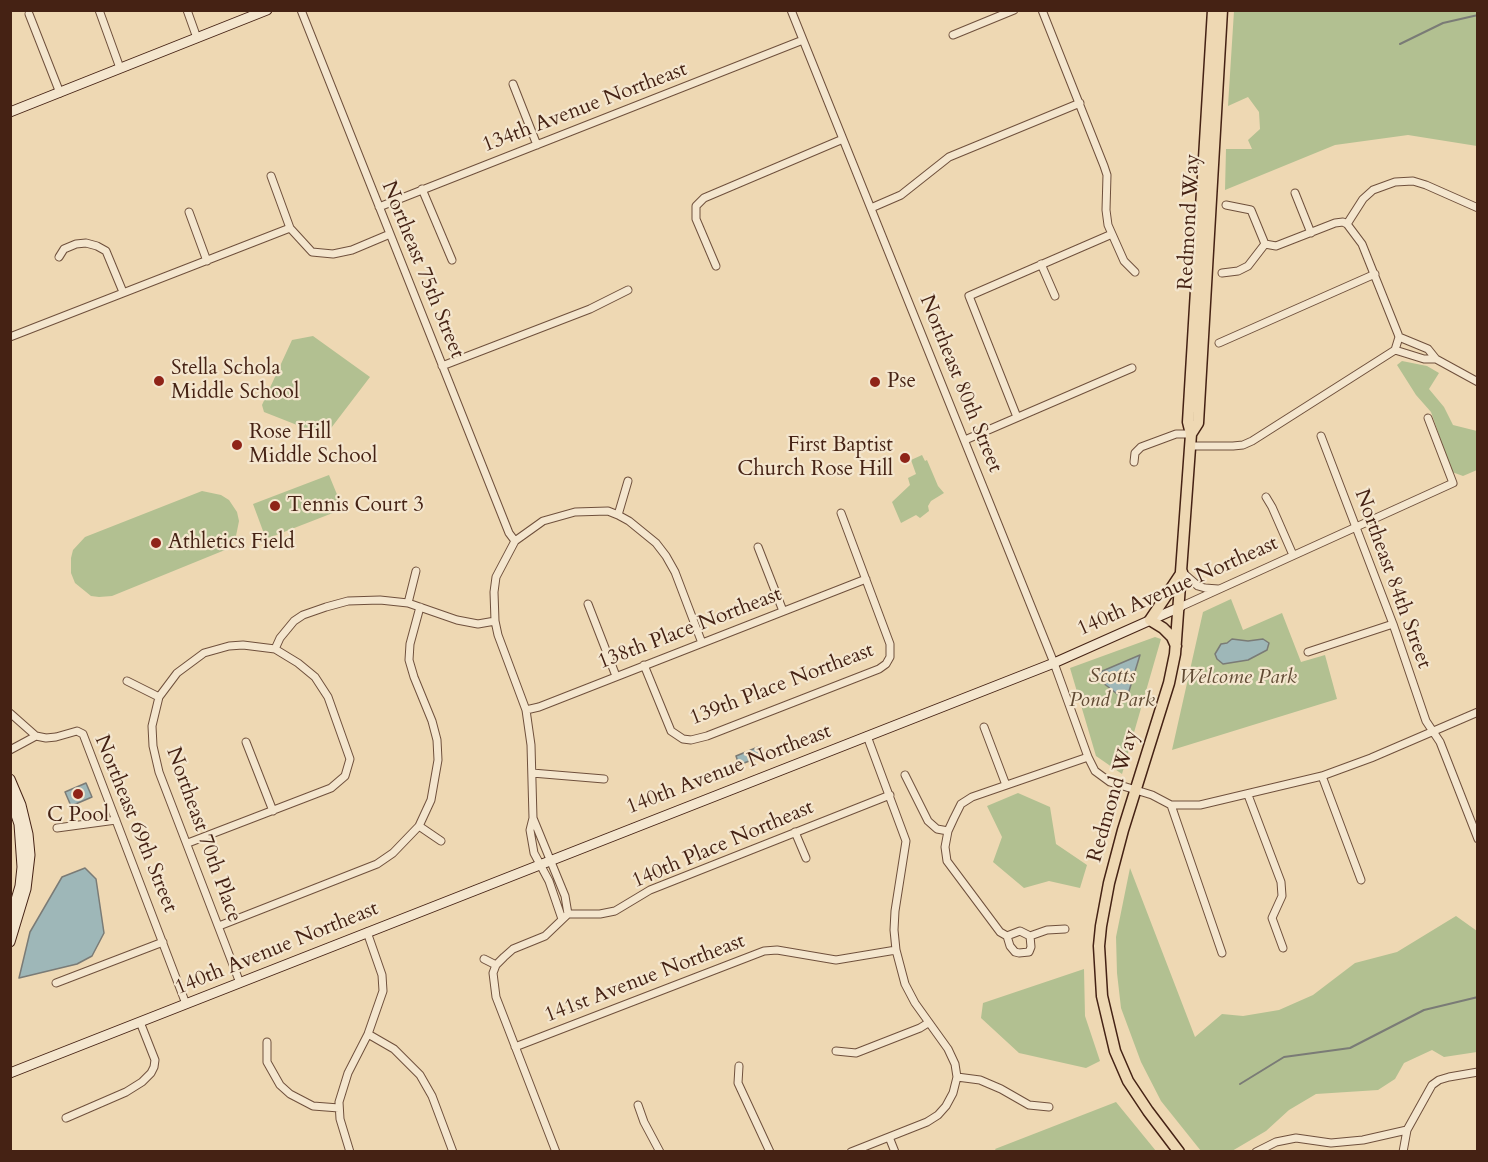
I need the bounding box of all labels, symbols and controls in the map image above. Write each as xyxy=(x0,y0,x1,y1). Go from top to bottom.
street label: 134th Avenue Northeast xyxy=(479,57,691,159)
street label: Redmond Way xyxy=(1174,153,1206,291)
street label: Northeast 75th Street xyxy=(375,178,469,362)
street label: Northeast 80th Street xyxy=(913,292,1007,476)
place label: Stella Schola Middle School xyxy=(171,356,299,406)
place label: Pse xyxy=(887,369,916,395)
marker: Stella Schola Middle School xyxy=(152,374,166,388)
marker: Pse xyxy=(868,375,882,389)
place label: Rose Hill Middle School xyxy=(249,420,377,470)
place label: First Baptist Church Rose Hill xyxy=(737,433,893,483)
marker: Rose Hill Middle School xyxy=(230,438,244,452)
marker: First Baptist Church Rose Hill xyxy=(898,451,912,465)
street label: Northeast 84th Street xyxy=(1348,486,1436,672)
place label: Tennis Court 3 xyxy=(287,493,424,519)
marker: Tennis Court 3 xyxy=(268,499,282,513)
place label: Athletics Field xyxy=(168,530,295,556)
street label: 140th Avenue Northeast xyxy=(1074,531,1282,643)
marker: Athletics Field xyxy=(149,536,163,550)
street label: 138th Place Northeast xyxy=(594,582,786,676)
street label: 139th Place Northeast xyxy=(686,638,878,732)
park label: Scotts Pond Park xyxy=(1069,664,1155,714)
park label: Welcome Park xyxy=(1179,665,1297,691)
street label: 140th Avenue Northeast xyxy=(623,719,835,821)
street label: Redmond Way xyxy=(1083,727,1145,865)
street label: Northeast 69th Street xyxy=(88,732,182,916)
street label: Northeast 70th Place xyxy=(160,744,246,926)
marker: C Pool xyxy=(71,787,85,801)
street label: 140th Place Northeast xyxy=(628,795,818,895)
place label: C Pool xyxy=(47,803,109,829)
street label: 140th Avenue Northeast xyxy=(172,897,382,1001)
street label: 141st Avenue Northeast xyxy=(541,929,749,1029)

